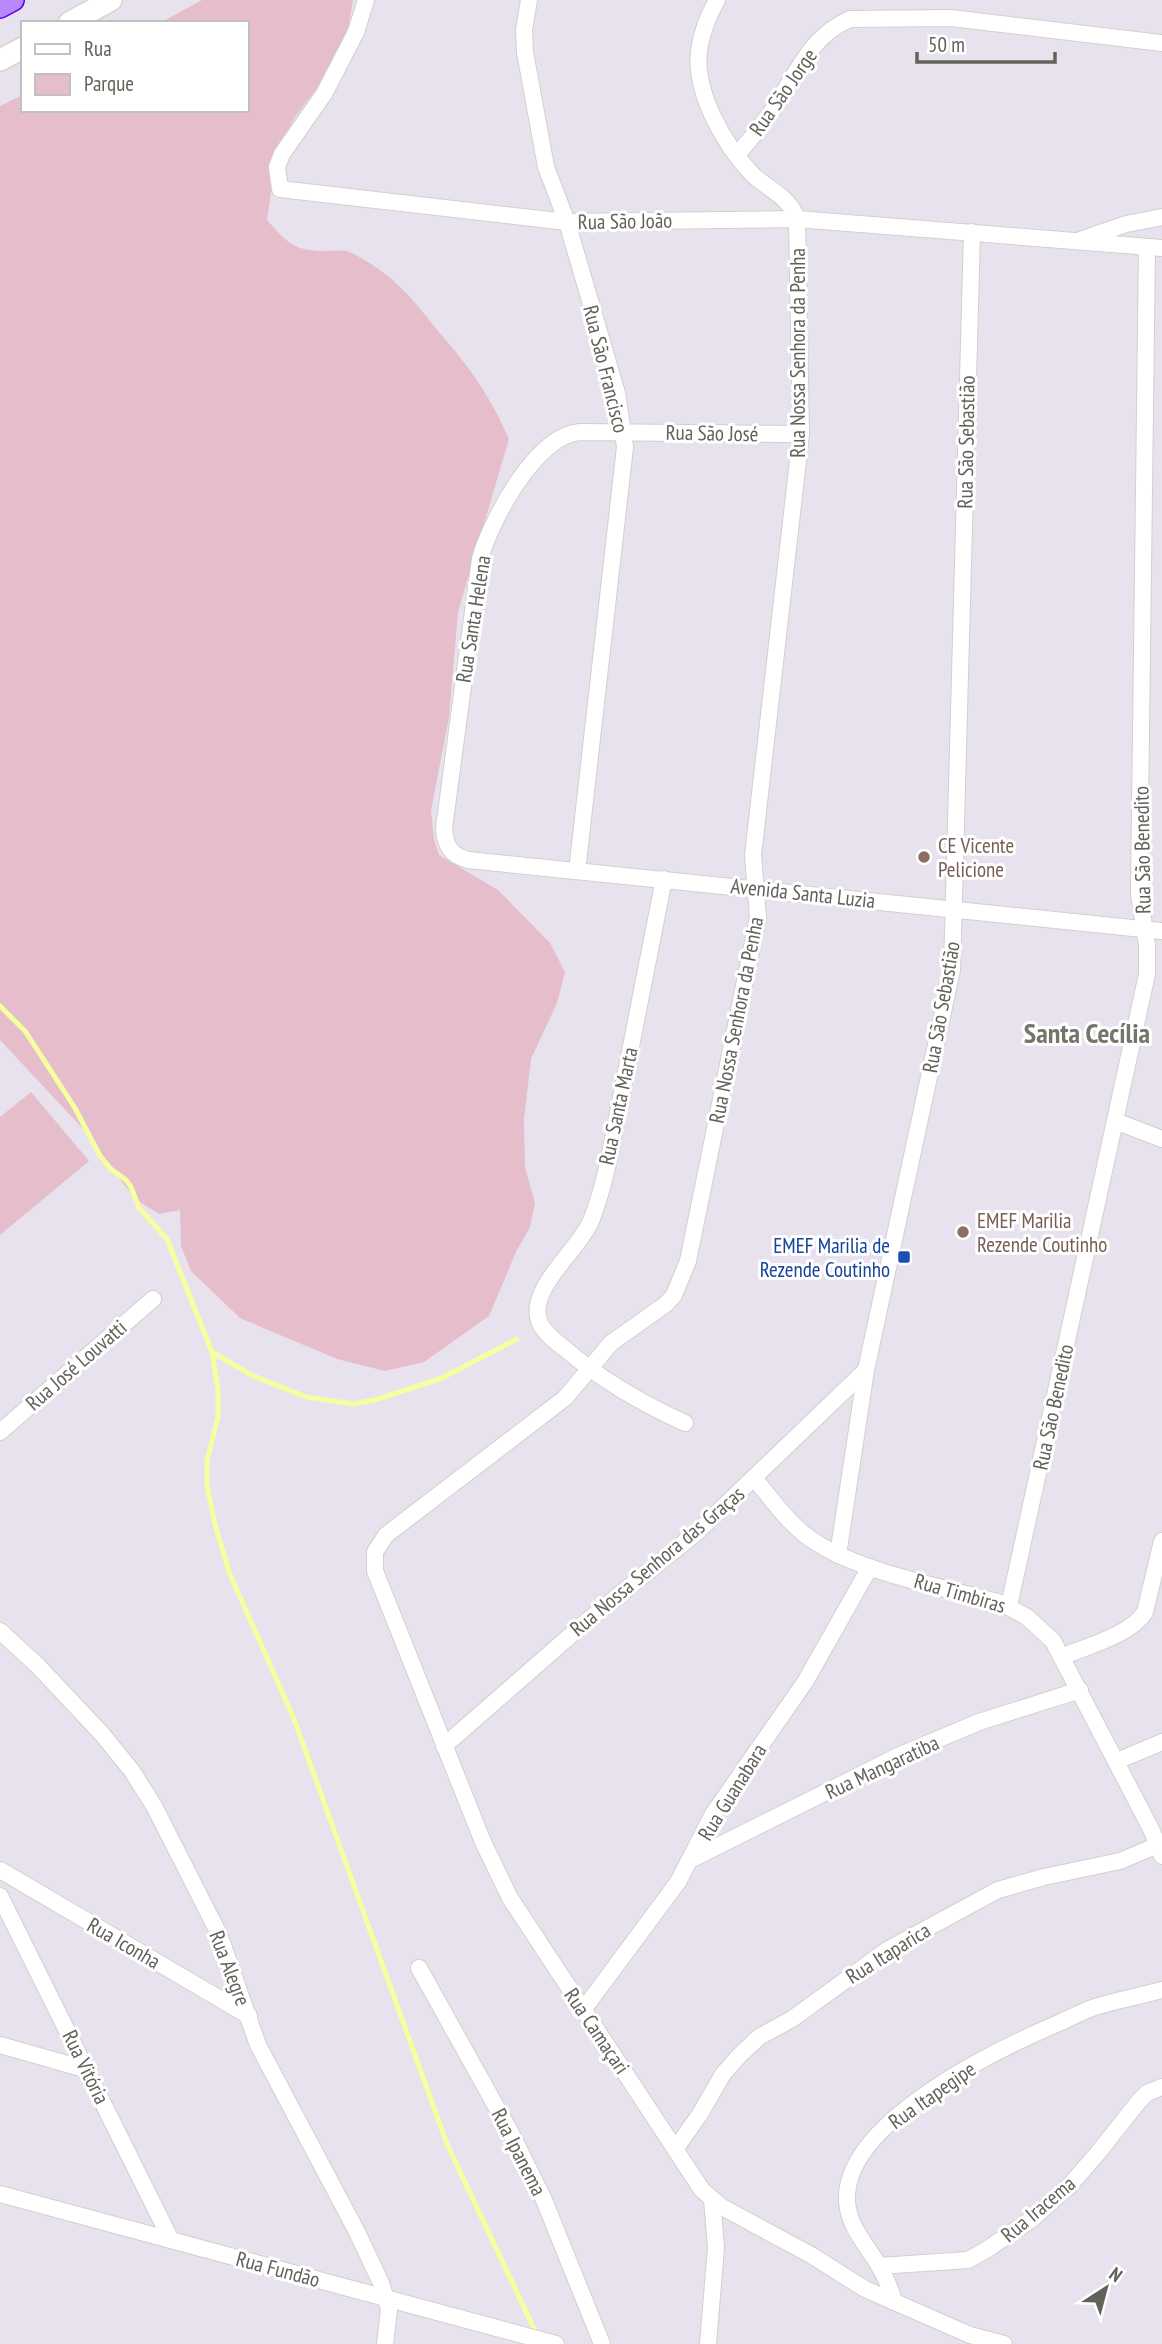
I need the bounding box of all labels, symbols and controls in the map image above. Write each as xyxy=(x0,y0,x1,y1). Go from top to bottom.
legend xyxy=(21,21,248,112)
scale bar xyxy=(917,21,1055,65)
text: 50 m xyxy=(928,31,965,58)
text: Rua xyxy=(84,35,112,62)
street label: Rua São Jorge xyxy=(743,43,823,141)
text: Parque xyxy=(84,70,134,97)
street label: Rua São João xyxy=(577,207,673,235)
street label: Rua Nossa Senhora da Penha xyxy=(784,248,811,458)
street label: Rua São Francisco xyxy=(577,303,635,435)
street label: Rua São Sebastião xyxy=(951,375,981,509)
street label: Rua São José xyxy=(665,419,759,447)
street label: Rua Santa Helena xyxy=(450,553,496,685)
street label: Rua São Benedito xyxy=(1127,786,1157,914)
place label: CE Vicente Pelicione xyxy=(938,832,1014,883)
marker: CE Vicente Pelicione xyxy=(916,849,932,865)
street label: Avenida Santa Luzia xyxy=(729,872,877,914)
street label: Rua Nossa Senhora da Penha xyxy=(703,915,769,1125)
street label: Rua São Sebastião xyxy=(916,939,966,1075)
district label: Santa Cecília xyxy=(1024,1014,1150,1051)
street label: Rua Santa Marta xyxy=(592,1045,644,1167)
place label: EMEF Marilia Rezende Coutinho xyxy=(977,1207,1107,1258)
marker: EMEF Marilia Rezende Coutinho xyxy=(955,1224,971,1240)
place label: EMEF Marilia de Rezende Coutinho xyxy=(760,1232,890,1283)
marker: EMEF Marilia de Rezende Coutinho xyxy=(896,1249,912,1265)
street label: Rua José Louvatti xyxy=(20,1314,132,1416)
street label: Rua São Benedito xyxy=(1027,1342,1079,1472)
street label: Rua Nossa Senhora das Graças xyxy=(564,1480,750,1642)
street label: Rua Timbiras xyxy=(911,1567,1009,1619)
street label: Rua Mangaratiba xyxy=(821,1729,943,1805)
street label: Rua Guanabara xyxy=(692,1739,772,1845)
street label: Rua Iconha xyxy=(83,1911,165,1975)
street label: Rua Itaparica xyxy=(841,1916,935,1990)
street label: Rua Alegre xyxy=(203,1927,257,2009)
street label: Rua Camaçari xyxy=(558,1983,636,2079)
street label: Rua Vitória xyxy=(57,2025,115,2109)
street label: Rua Itapegipe xyxy=(883,2055,981,2135)
street label: Rua Ipanema xyxy=(486,2104,552,2200)
street label: Rua Iracema xyxy=(995,2170,1081,2248)
street label: Rua Fundão xyxy=(233,2245,323,2293)
north arrow xyxy=(1071,2253,1141,2323)
text: N xyxy=(1105,2262,1127,2287)

